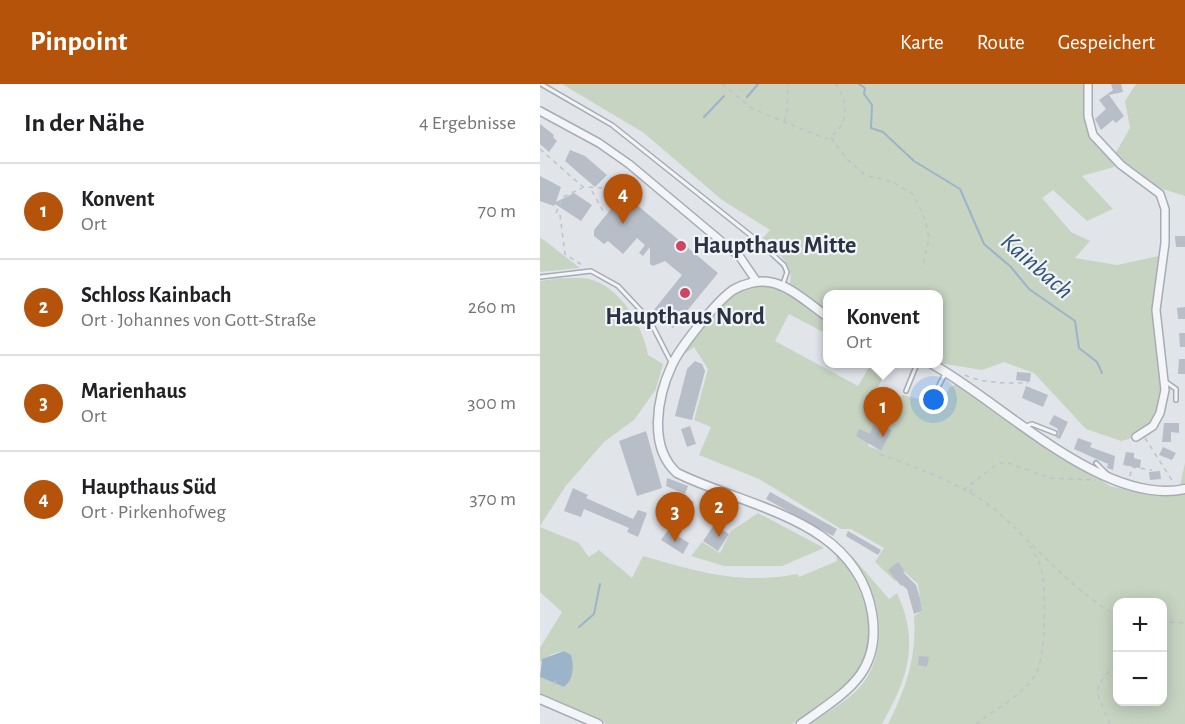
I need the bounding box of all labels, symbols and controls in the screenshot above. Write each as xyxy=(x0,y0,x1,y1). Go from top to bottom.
text: Pinpoint xyxy=(30,28,128,56)
text: Karte xyxy=(900,32,944,53)
text: Route xyxy=(977,32,1025,53)
text: Gespeichert xyxy=(1058,32,1155,53)
text: In der Nähe xyxy=(24,110,144,136)
text: 4 Ergebnisse xyxy=(419,113,516,133)
pin: 4 xyxy=(604,174,643,224)
text: Konvent xyxy=(81,188,154,210)
text: 1 xyxy=(40,201,47,221)
text: 70 m xyxy=(478,201,516,221)
text: Ort xyxy=(81,214,107,234)
water label: Kainbach xyxy=(996,228,1078,304)
place label: Haupthaus Mitte xyxy=(693,234,856,258)
marker: Haupthaus Mitte xyxy=(674,239,688,253)
text: Schloss Kainbach xyxy=(81,284,231,306)
marker: Haupthaus Nord xyxy=(678,286,692,300)
popup xyxy=(823,290,943,368)
text: 2 xyxy=(39,297,48,317)
text: 260 m xyxy=(468,297,516,317)
place label: Haupthaus Nord xyxy=(605,305,765,329)
text: Konvent xyxy=(846,306,920,328)
text: Ort · Johannes von Gott-Straße xyxy=(81,310,316,330)
text: Ort xyxy=(846,332,872,352)
text: Marienhaus xyxy=(81,380,186,402)
your location xyxy=(919,385,948,414)
pin: 1 xyxy=(864,388,902,437)
text: 3 xyxy=(39,393,48,413)
text: 300 m xyxy=(467,393,516,413)
text: Ort xyxy=(81,406,107,426)
text: Haupthaus Süd xyxy=(81,476,216,498)
pin: 2 xyxy=(700,488,738,537)
text: 4 xyxy=(38,489,49,509)
text: 370 m xyxy=(470,489,516,509)
pin: 3 xyxy=(656,492,694,542)
text: Ort · Pirkenhofweg xyxy=(81,502,226,522)
map controls xyxy=(1113,598,1167,706)
button: + xyxy=(1113,598,1167,652)
button: − xyxy=(1113,652,1167,706)

